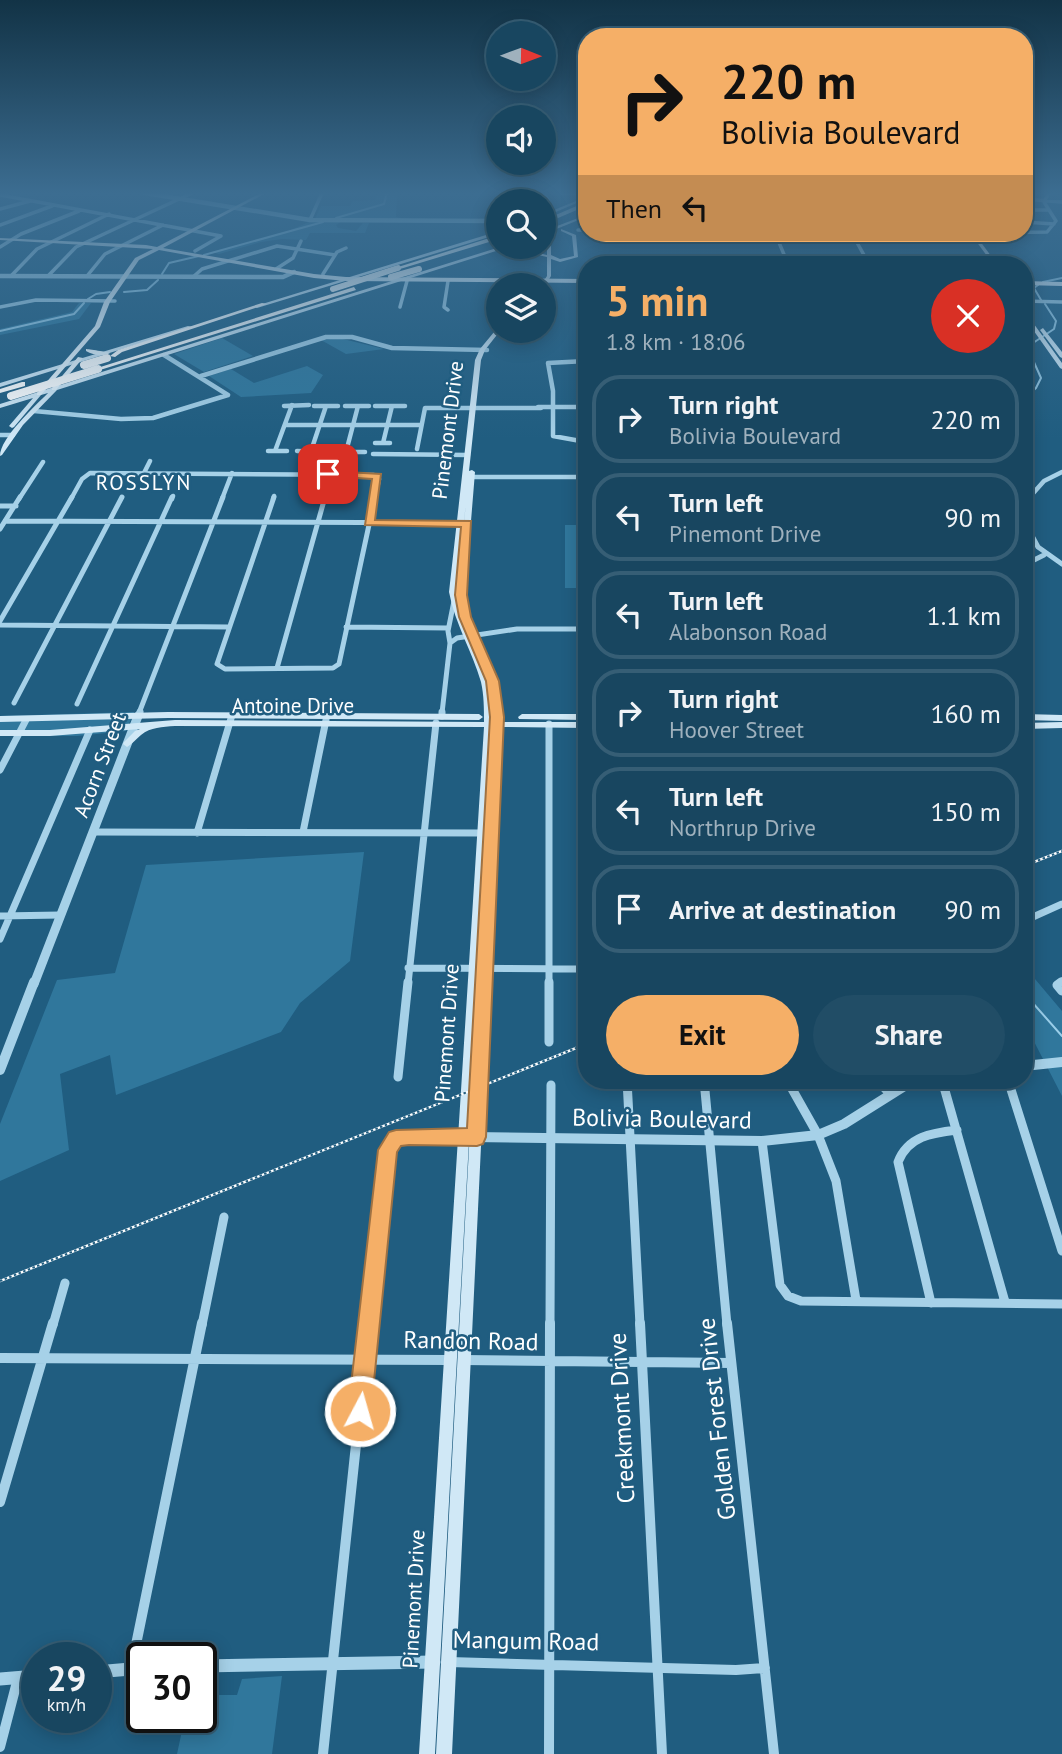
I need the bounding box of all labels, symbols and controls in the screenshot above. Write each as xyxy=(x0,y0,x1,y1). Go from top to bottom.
north arrow xyxy=(486,21,556,91)
map controls xyxy=(486,21,556,343)
text: 220 m xyxy=(721,49,856,113)
icon: right xyxy=(606,56,697,147)
button: sound xyxy=(486,105,556,175)
text: Bolivia Boulevard xyxy=(721,111,961,153)
button: search xyxy=(486,189,556,259)
icon: left xyxy=(676,189,714,227)
text: Then xyxy=(606,192,662,225)
button: layers xyxy=(486,273,556,343)
text: 5 min xyxy=(606,273,708,328)
button: close xyxy=(931,279,1005,353)
text: 1.8 km · 18:06 xyxy=(606,327,745,356)
street label: Pinemont Drive xyxy=(426,359,469,501)
text: Turn right xyxy=(669,388,778,421)
icon: right xyxy=(610,400,648,438)
text: 220 m xyxy=(930,403,1001,436)
text: Bolivia Boulevard xyxy=(669,421,841,450)
pin xyxy=(298,444,358,504)
icon: arrive xyxy=(309,455,347,493)
district label: ROSSLYN xyxy=(96,469,192,496)
text: Turn left xyxy=(669,486,763,519)
icon: left xyxy=(610,498,648,536)
text: 90 m xyxy=(945,501,1001,534)
text: Pinemont Drive xyxy=(669,519,821,548)
text: Turn left xyxy=(669,584,763,617)
icon: left xyxy=(610,596,648,634)
text: 1.1 km xyxy=(927,599,1001,632)
text: Alabonson Road xyxy=(669,617,827,646)
text: Turn right xyxy=(669,682,778,715)
street label: Antoine Drive xyxy=(232,692,354,719)
icon: right xyxy=(610,694,648,732)
text: 160 m xyxy=(930,697,1001,730)
street label: Acorn Street xyxy=(67,709,132,821)
text: Hoover Street xyxy=(669,715,804,744)
text: Turn left xyxy=(669,780,763,813)
icon: left xyxy=(610,792,648,830)
text: 150 m xyxy=(930,795,1001,828)
text: Northrup Drive xyxy=(669,813,816,842)
icon: arrive xyxy=(610,890,648,928)
text: Arrive at destination xyxy=(669,893,896,926)
text: 90 m xyxy=(945,893,1001,926)
street label: Pinemont Drive xyxy=(428,963,465,1103)
button: Exit xyxy=(606,995,799,1075)
button: Share xyxy=(813,995,1005,1075)
street label: Bolivia Boulevard xyxy=(572,1101,752,1136)
street label: Golden Forest Drive xyxy=(690,1316,743,1522)
street label: Randon Road xyxy=(403,1324,539,1357)
street label: Creekmont Drive xyxy=(602,1332,641,1504)
position arrow xyxy=(323,1374,397,1448)
street label: Pinemont Drive xyxy=(396,1529,431,1669)
street label: Mangum Road xyxy=(452,1624,600,1657)
speed limit sign: 30 xyxy=(126,1642,217,1733)
text: 29 xyxy=(47,1655,86,1701)
text: km/h xyxy=(47,1693,86,1716)

